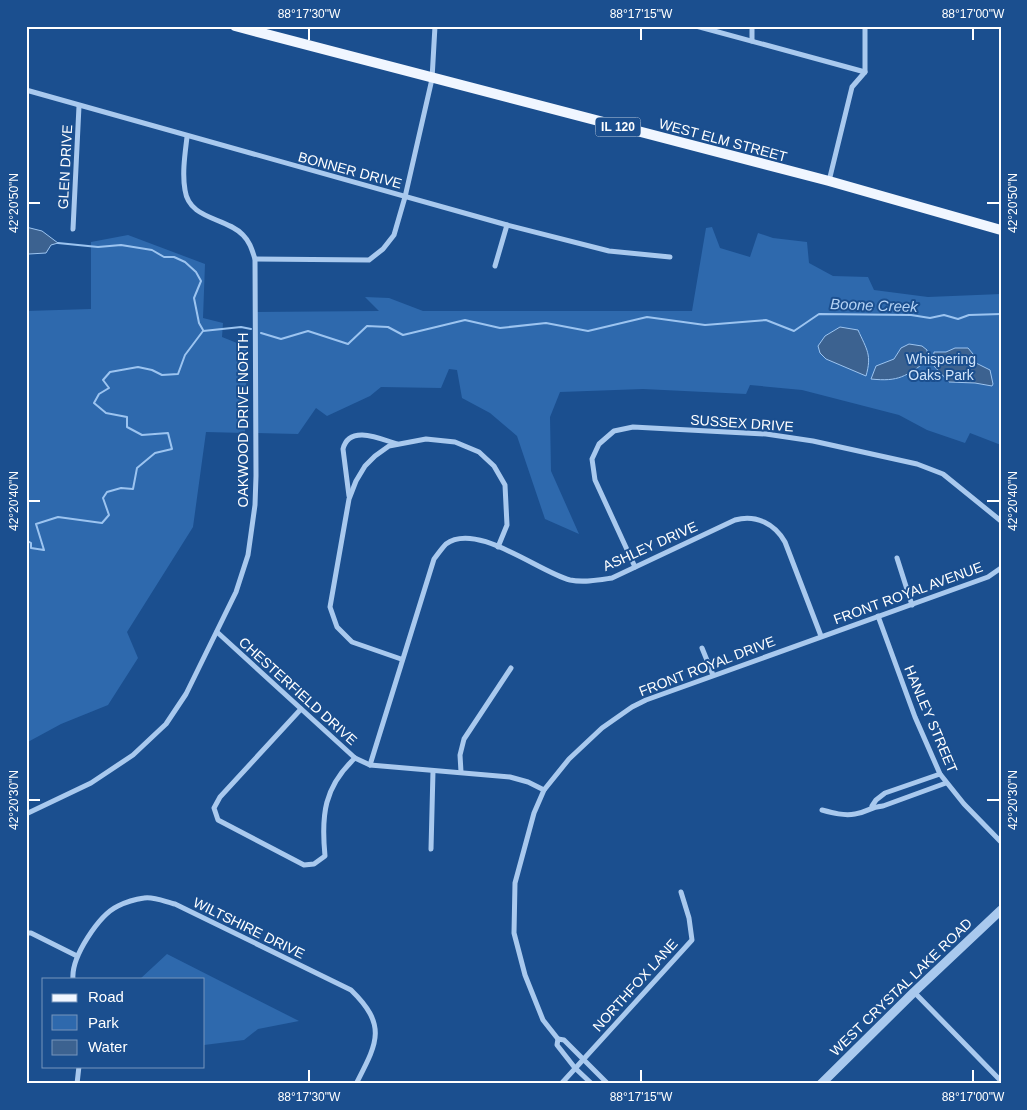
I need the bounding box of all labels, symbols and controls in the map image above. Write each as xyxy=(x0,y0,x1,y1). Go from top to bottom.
text: 88°17'30"W xyxy=(278,7,341,21)
text: 88°17'15"W xyxy=(610,7,673,21)
text: 88°17'00"W xyxy=(942,7,1005,21)
street label: WEST ELM STREET xyxy=(657,115,789,165)
road number: IL 120 xyxy=(596,118,640,136)
street label: GLEN DRIVE xyxy=(55,124,75,210)
street label: BONNER DRIVE xyxy=(296,148,404,192)
text: 42°20'50"N xyxy=(7,173,21,233)
text: 42°20'50"N xyxy=(1006,173,1020,233)
water label: Boone Creek xyxy=(830,295,920,315)
street label: OAKWOOD DRIVE NORTH xyxy=(235,333,251,507)
park label: Whispering Oaks Park xyxy=(906,351,976,383)
street label: SUSSEX DRIVE xyxy=(690,411,794,435)
text: 42°20'40"N xyxy=(7,471,21,531)
text: 42°20'40"N xyxy=(1006,471,1020,531)
street label: ASHLEY DRIVE xyxy=(600,518,700,574)
street label: FRONT ROYAL AVENUE xyxy=(831,559,985,627)
street label: FRONT ROYAL DRIVE xyxy=(637,633,777,699)
street label: CHESTERFIELD DRIVE xyxy=(236,634,360,748)
street label: HANLEY STREET xyxy=(901,663,961,775)
text: 42°20'30"N xyxy=(7,770,21,830)
text: 42°20'30"N xyxy=(1006,770,1020,830)
street label: WILTSHIRE DRIVE xyxy=(191,894,307,962)
street label: WEST CRYSTAL LAKE ROAD xyxy=(827,915,975,1059)
street label: NORTHFOX LANE xyxy=(589,936,681,1034)
legend xyxy=(42,978,205,1068)
text: Road xyxy=(88,988,124,1005)
text: Park xyxy=(88,1014,119,1031)
text: Water xyxy=(88,1038,127,1055)
text: 88°17'30"W xyxy=(278,1090,341,1104)
text: 88°17'15"W xyxy=(610,1090,673,1104)
text: 88°17'00"W xyxy=(942,1090,1005,1104)

